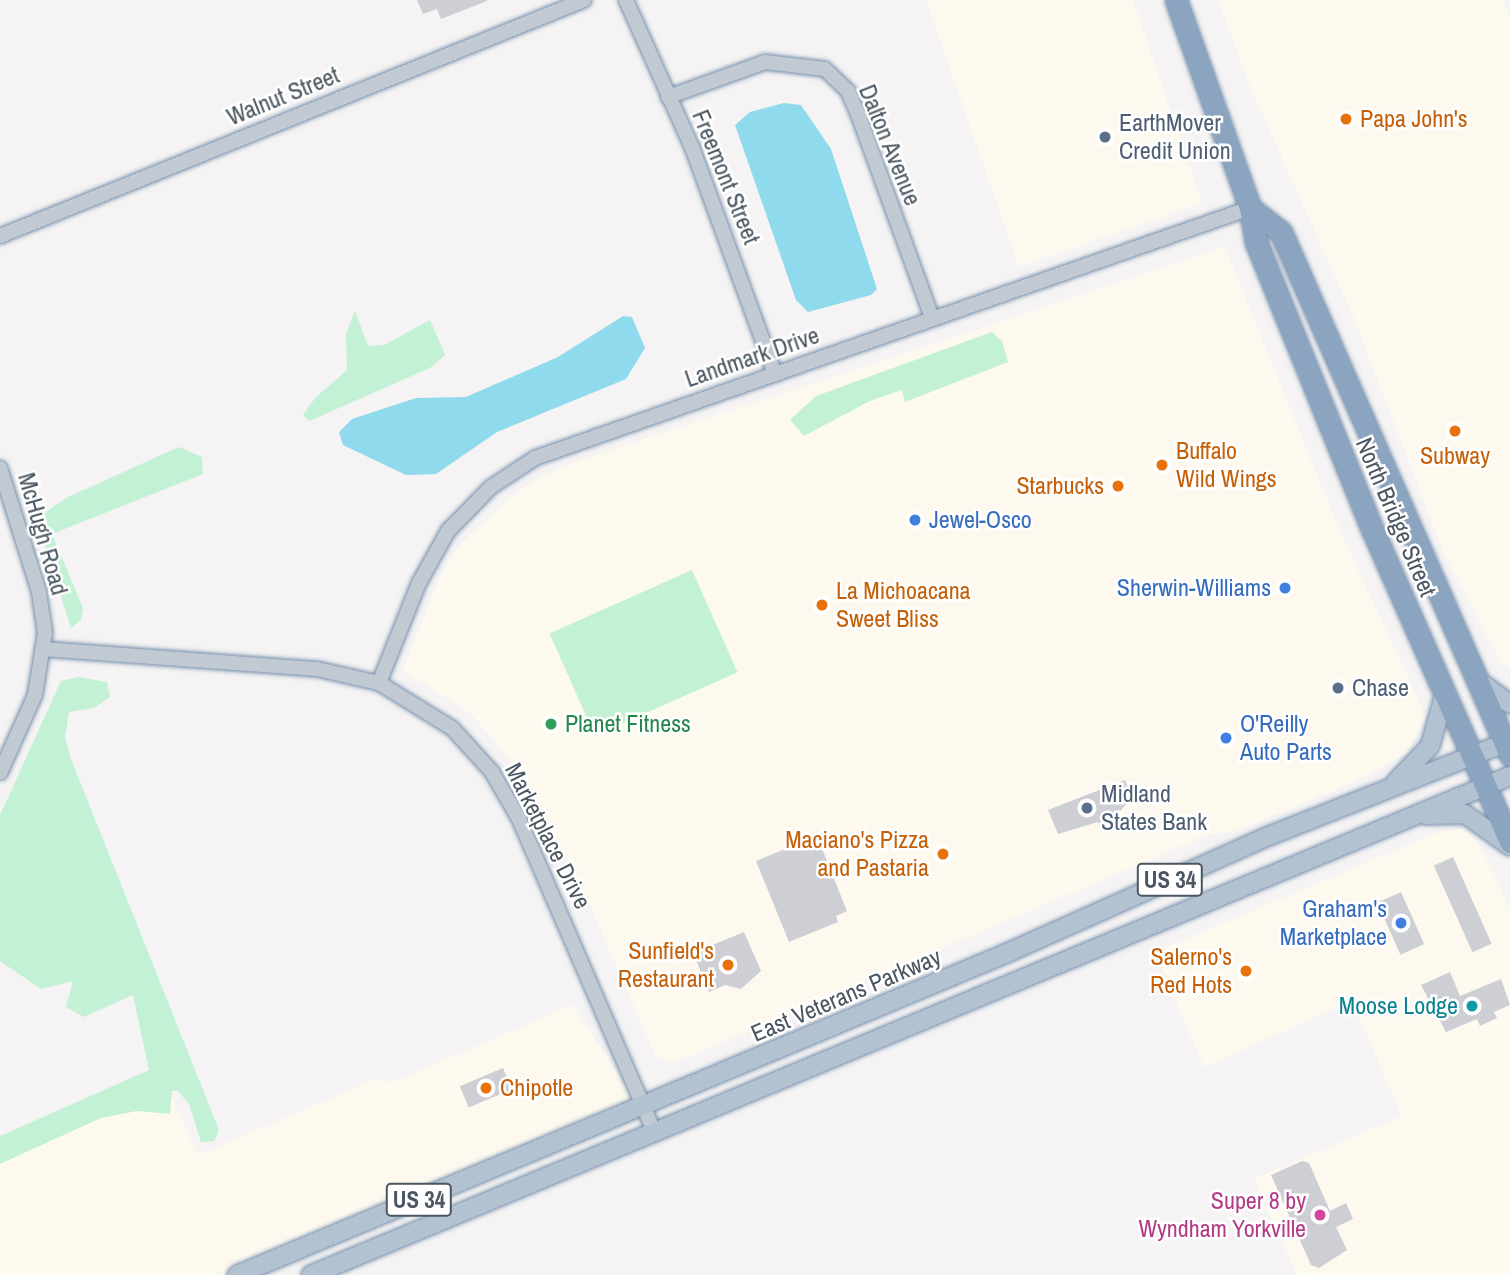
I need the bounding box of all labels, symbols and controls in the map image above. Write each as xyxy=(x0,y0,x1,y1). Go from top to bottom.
street label: Walnut Street xyxy=(223,60,343,132)
street label: Dalton Avenue xyxy=(853,80,927,210)
place label: Papa John's xyxy=(1360,105,1468,133)
street label: Freemont Street xyxy=(686,106,766,248)
place label: EarthMover Credit Union xyxy=(1119,109,1231,165)
marker: Papa John's xyxy=(1338,111,1354,127)
marker: EarthMover Credit Union xyxy=(1097,129,1113,145)
street label: Landmark Drive xyxy=(681,321,823,393)
marker: Subway xyxy=(1447,423,1463,439)
street label: North Bridge Street xyxy=(1350,433,1442,601)
place label: Buffalo Wild Wings xyxy=(1176,437,1277,493)
place label: Subway xyxy=(1420,442,1490,470)
marker: Buffalo Wild Wings xyxy=(1154,457,1170,473)
street label: McHugh Road xyxy=(12,470,74,598)
place label: Starbucks xyxy=(1016,472,1104,500)
marker: Starbucks xyxy=(1110,478,1126,494)
place label: Jewel-Osco xyxy=(929,506,1032,534)
marker: Jewel-Osco xyxy=(907,512,923,528)
place label: Sherwin-Williams xyxy=(1117,574,1271,602)
place label: La Michoacana Sweet Bliss xyxy=(836,577,971,633)
marker: Sherwin-Williams xyxy=(1277,580,1293,596)
marker: La Michoacana Sweet Bliss xyxy=(814,597,830,613)
place label: Chase xyxy=(1352,674,1409,702)
marker: Chase xyxy=(1330,680,1346,696)
place label: Planet Fitness xyxy=(565,710,691,738)
place label: O'Reilly Auto Parts xyxy=(1240,710,1332,766)
marker: Planet Fitness xyxy=(543,716,559,732)
marker: O'Reilly Auto Parts xyxy=(1218,730,1234,746)
street label: Marketplace Drive xyxy=(499,758,597,914)
place label: Midland States Bank xyxy=(1101,780,1207,836)
marker: Midland States Bank xyxy=(1079,800,1095,816)
place label: Maciano's Pizza and Pastaria xyxy=(785,826,929,882)
marker: Maciano's Pizza and Pastaria xyxy=(935,846,951,862)
road number: US 34 xyxy=(1137,860,1203,900)
place label: Graham's Marketplace xyxy=(1280,895,1387,951)
marker: Graham's Marketplace xyxy=(1393,915,1409,931)
place label: Sunfield's Restaurant xyxy=(618,937,714,993)
street label: East Veterans Parkway xyxy=(747,942,945,1048)
place label: Salerno's Red Hots xyxy=(1150,943,1232,999)
marker: Sunfield's Restaurant xyxy=(720,957,736,973)
marker: Salerno's Red Hots xyxy=(1238,963,1254,979)
place label: Moose Lodge xyxy=(1339,992,1458,1020)
marker: Moose Lodge xyxy=(1464,998,1480,1014)
place label: Chipotle xyxy=(500,1074,573,1102)
marker: Chipotle xyxy=(478,1080,494,1096)
road number: US 34 xyxy=(386,1180,452,1219)
place label: Super 8 by Wyndham Yorkville xyxy=(1138,1187,1306,1243)
marker: Super 8 by Wyndham Yorkville xyxy=(1312,1207,1328,1223)

